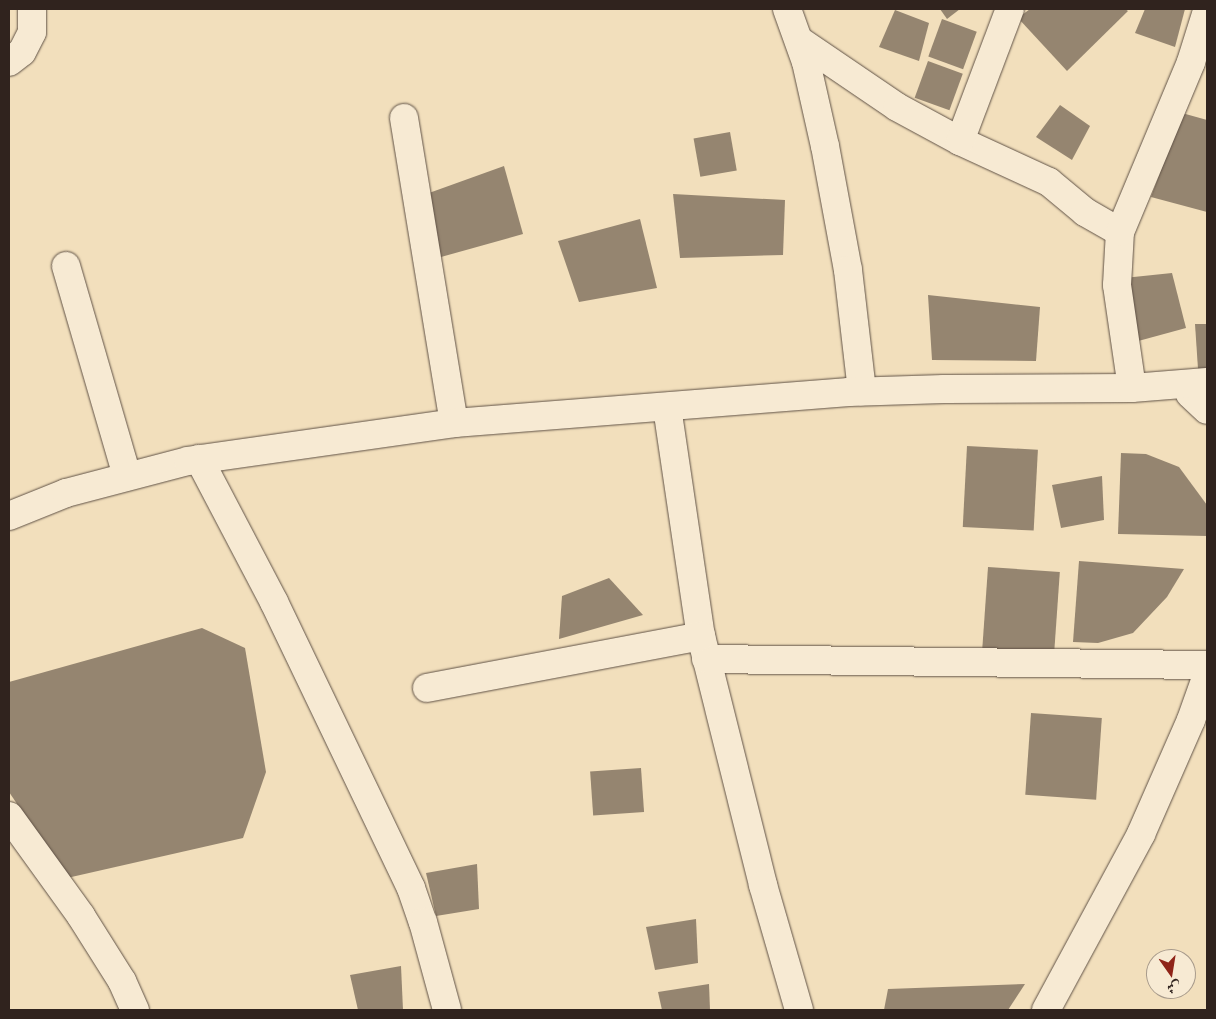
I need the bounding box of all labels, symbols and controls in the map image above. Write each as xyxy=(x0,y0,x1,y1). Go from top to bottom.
north arrow xyxy=(1146,949,1196,999)
text: ش xyxy=(1165,977,1183,998)

